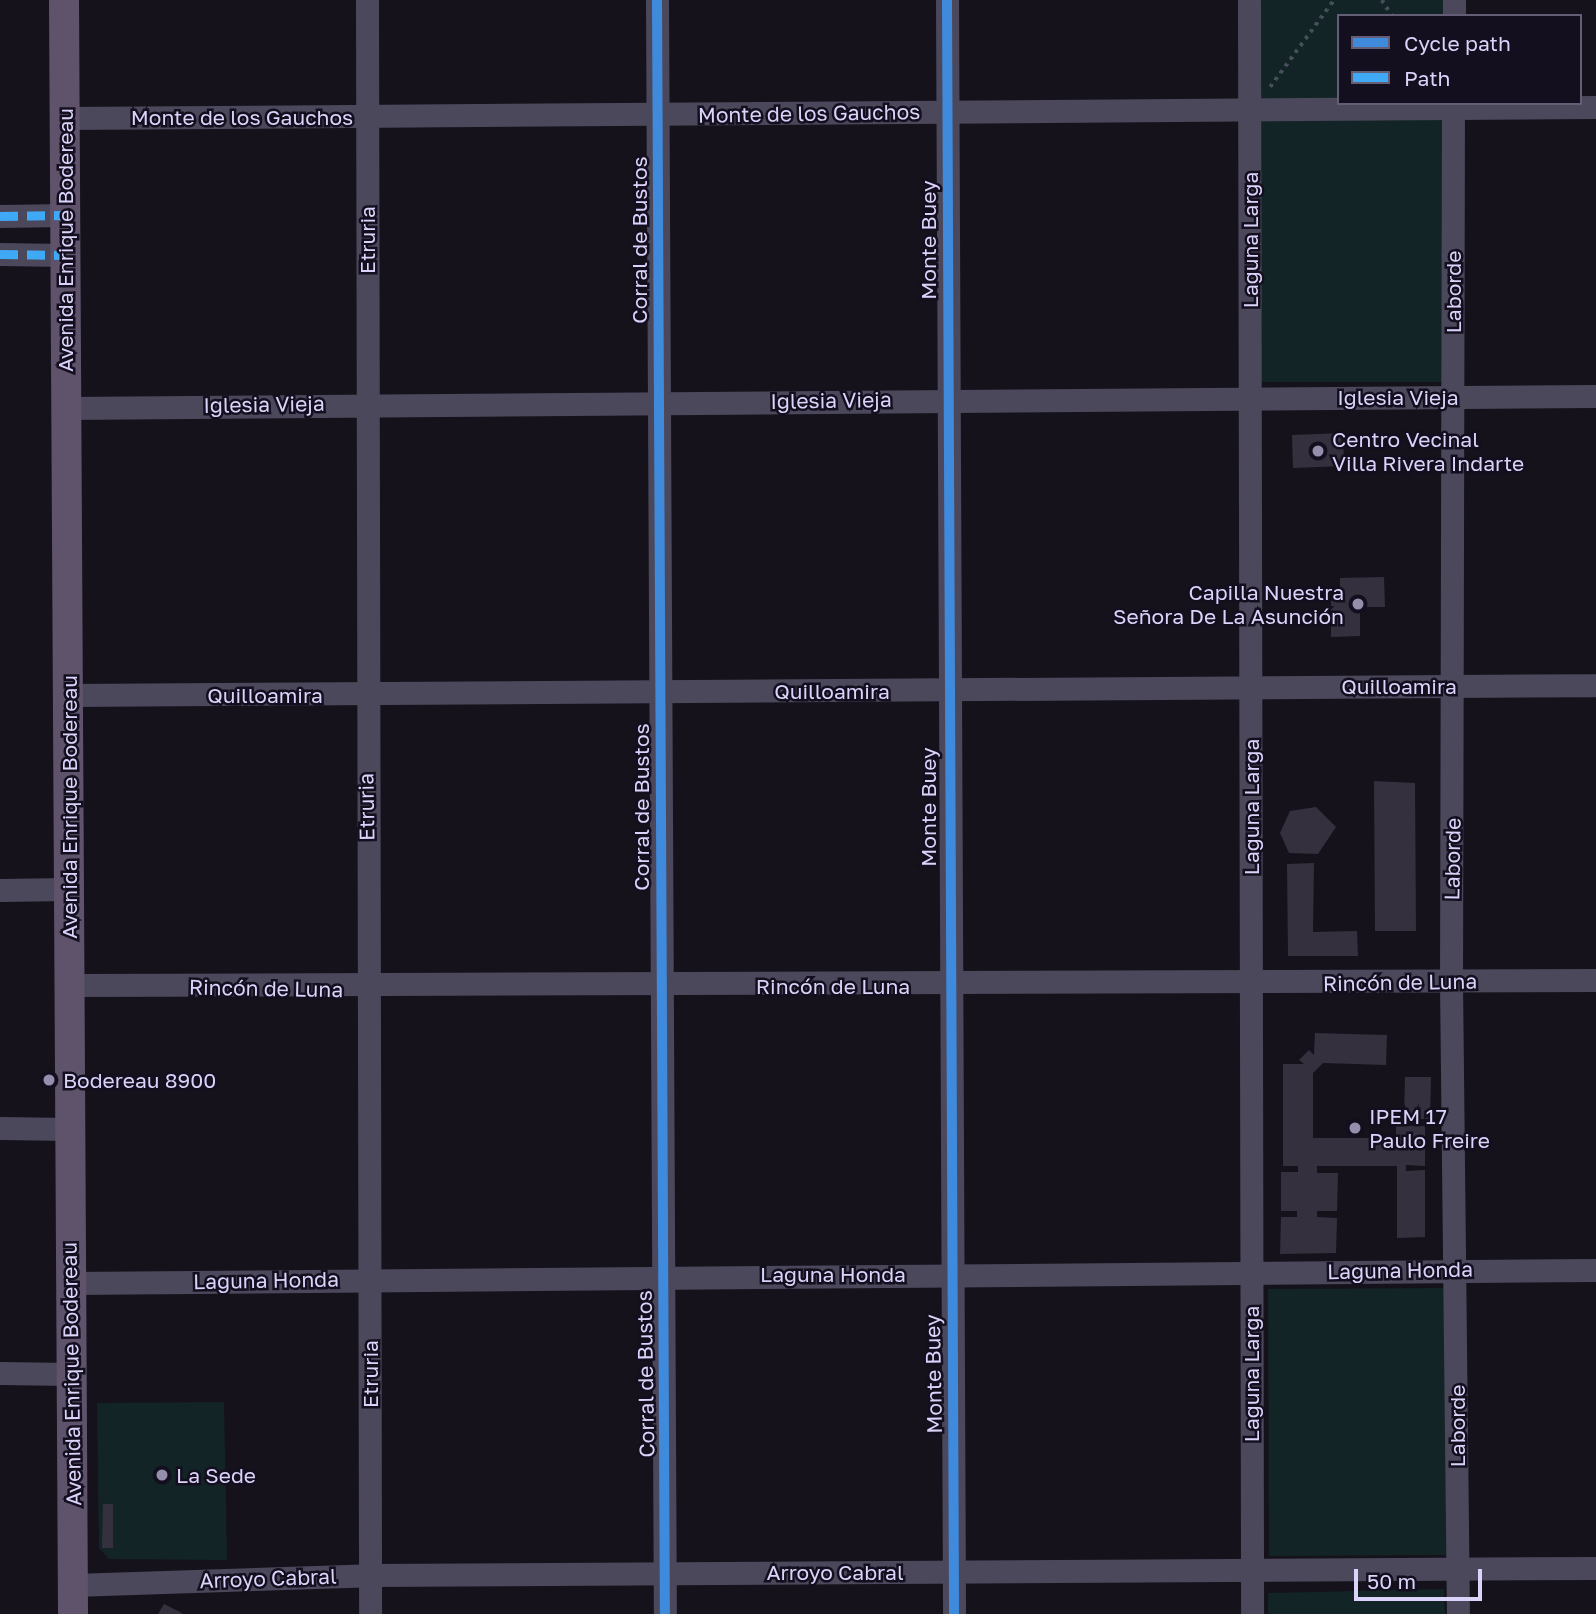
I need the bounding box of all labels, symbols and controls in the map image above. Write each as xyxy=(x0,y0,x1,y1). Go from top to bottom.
legend xyxy=(1337,14,1582,105)
text: Cycle path xyxy=(1404,30,1511,56)
text: Path xyxy=(1404,65,1451,91)
street label: Monte de los Gauchos xyxy=(698,98,920,128)
street label: Monte de los Gauchos xyxy=(131,104,353,130)
street label: Avenida Enrique Bodereau xyxy=(52,108,78,372)
street label: Corral de Bustos xyxy=(626,156,652,324)
street label: Laguna Larga xyxy=(1237,172,1263,308)
street label: Monte Buey xyxy=(915,180,941,300)
street label: Etruria xyxy=(354,206,380,274)
street label: Laborde xyxy=(1440,251,1466,333)
street label: Iglesia Vieja xyxy=(1337,384,1459,410)
street label: Iglesia Vieja xyxy=(770,386,892,414)
street label: Iglesia Vieja xyxy=(203,390,325,418)
place label: Centro Vecinal Villa Rivera Indarte xyxy=(1332,426,1524,476)
marker: Centro Vecinal Villa Rivera Indarte xyxy=(1310,443,1326,459)
place label: Capilla Nuestra Señora De La Asunción xyxy=(1113,579,1344,629)
marker: Capilla Nuestra Señora De La Asunción xyxy=(1350,596,1366,612)
street label: Quilloamira xyxy=(1341,673,1457,699)
street label: Avenida Enrique Bodereau xyxy=(56,675,82,939)
street label: Quilloamira xyxy=(774,678,890,704)
street label: Quilloamira xyxy=(207,682,323,708)
street label: Corral de Bustos xyxy=(628,723,654,891)
street label: Laguna Larga xyxy=(1238,739,1264,875)
street label: Monte Buey xyxy=(915,747,941,867)
street label: Etruria xyxy=(353,773,379,841)
street label: Laborde xyxy=(1439,817,1465,901)
street label: Rincón de Luna xyxy=(1323,968,1477,996)
street label: Rincón de Luna xyxy=(756,973,910,999)
street label: Rincón de Luna xyxy=(189,974,343,1002)
place label: Bodereau 8900 xyxy=(63,1067,216,1093)
marker: Bodereau 8900 xyxy=(41,1072,57,1088)
place label: IPEM 17 Paulo Freire xyxy=(1369,1103,1490,1153)
marker: IPEM 17 Paulo Freire xyxy=(1347,1120,1363,1136)
street label: Avenida Enrique Bodereau xyxy=(56,1242,86,1506)
street label: Laguna Honda xyxy=(1327,1256,1473,1284)
street label: Laguna Honda xyxy=(760,1261,906,1287)
street label: Laguna Honda xyxy=(193,1266,339,1294)
street label: Corral de Bustos xyxy=(631,1290,659,1458)
street label: Laguna Larga xyxy=(1238,1306,1264,1442)
street label: Monte Buey xyxy=(919,1314,947,1434)
street label: Etruria xyxy=(357,1340,383,1408)
street label: Laborde xyxy=(1444,1385,1470,1467)
place label: La Sede xyxy=(176,1462,256,1488)
marker: La Sede xyxy=(154,1467,170,1483)
scale bar xyxy=(1358,1554,1486,1598)
street label: Arroyo Cabral xyxy=(766,1559,904,1585)
street label: Arroyo Cabral xyxy=(199,1563,337,1593)
text: 50 m xyxy=(1367,1568,1416,1594)

